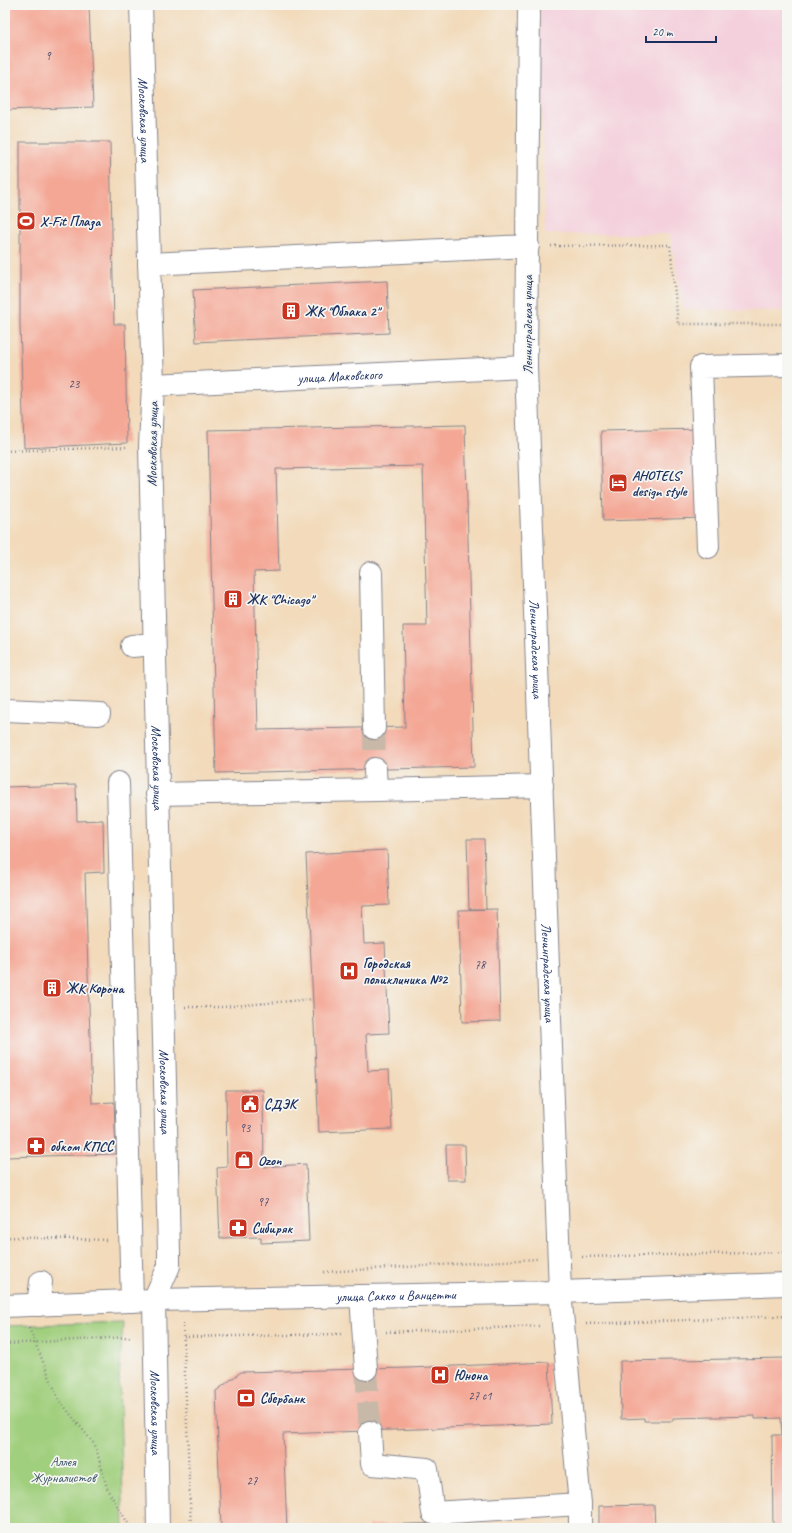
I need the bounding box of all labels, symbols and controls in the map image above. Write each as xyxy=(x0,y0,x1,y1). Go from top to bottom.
scale bar xyxy=(646,18,716,44)
text: 20 m xyxy=(652,24,674,40)
house number: 9 xyxy=(45,48,52,64)
street label: Московская улица xyxy=(134,77,154,164)
sports icon: X-Fit Плаза xyxy=(15,210,37,232)
place label: X-Fit Плаза xyxy=(40,213,101,231)
street label: Ленинградская улица xyxy=(519,274,536,375)
building icon: ЖК "Облака 2" xyxy=(280,300,302,322)
place label: ЖК "Облака 2" xyxy=(305,303,383,320)
street label: улица Маковского xyxy=(296,366,383,387)
house number: 23 xyxy=(69,376,81,392)
street label: Московская улица xyxy=(143,401,162,487)
place label: AHOTELS design style xyxy=(632,467,688,500)
hotel icon: AHOTELS design style xyxy=(607,472,629,494)
building icon: ЖК "Chicago" xyxy=(222,588,244,610)
place label: ЖК "Chicago" xyxy=(247,591,317,608)
street label: Ленинградская улица xyxy=(526,599,546,700)
street label: Московская улица xyxy=(148,725,167,811)
street label: Ленинградская улица xyxy=(537,923,558,1024)
place label: Городская поликлиника №2 xyxy=(363,955,449,988)
house number: 78 xyxy=(475,957,487,973)
hospital icon: Городская поликлиника №2 xyxy=(338,960,360,982)
building icon: ЖК Корона xyxy=(41,977,63,999)
place label: ЖК Корона xyxy=(66,980,126,997)
street label: Московская улица xyxy=(155,1049,174,1135)
public building icon: СДЭК xyxy=(239,1093,261,1115)
place label: СДЭК xyxy=(264,1096,299,1113)
house number: 93 xyxy=(240,1120,252,1136)
pharmacy icon: обком КПСС xyxy=(25,1135,47,1157)
place label: обком КПСС xyxy=(50,1138,115,1155)
shop icon: Ozon xyxy=(233,1149,255,1171)
place label: Ozon xyxy=(258,1152,282,1169)
house number: 97 xyxy=(258,1194,269,1210)
pharmacy icon: Сибиряк xyxy=(227,1217,249,1239)
place label: Сибиряк xyxy=(252,1220,293,1237)
street label: улица Сакко и Ванцетти xyxy=(335,1286,458,1305)
hospital icon: Юнона xyxy=(429,1364,451,1386)
place label: Юнона xyxy=(454,1367,488,1384)
street label: Московская улица xyxy=(146,1370,165,1456)
bank icon: Сбербанк xyxy=(235,1387,257,1409)
house number: 27 с1 xyxy=(468,1388,492,1404)
place label: Сбербанк xyxy=(260,1390,306,1407)
park label: Аллея Журналистов xyxy=(31,1453,98,1486)
house number: 27 xyxy=(247,1473,258,1489)

